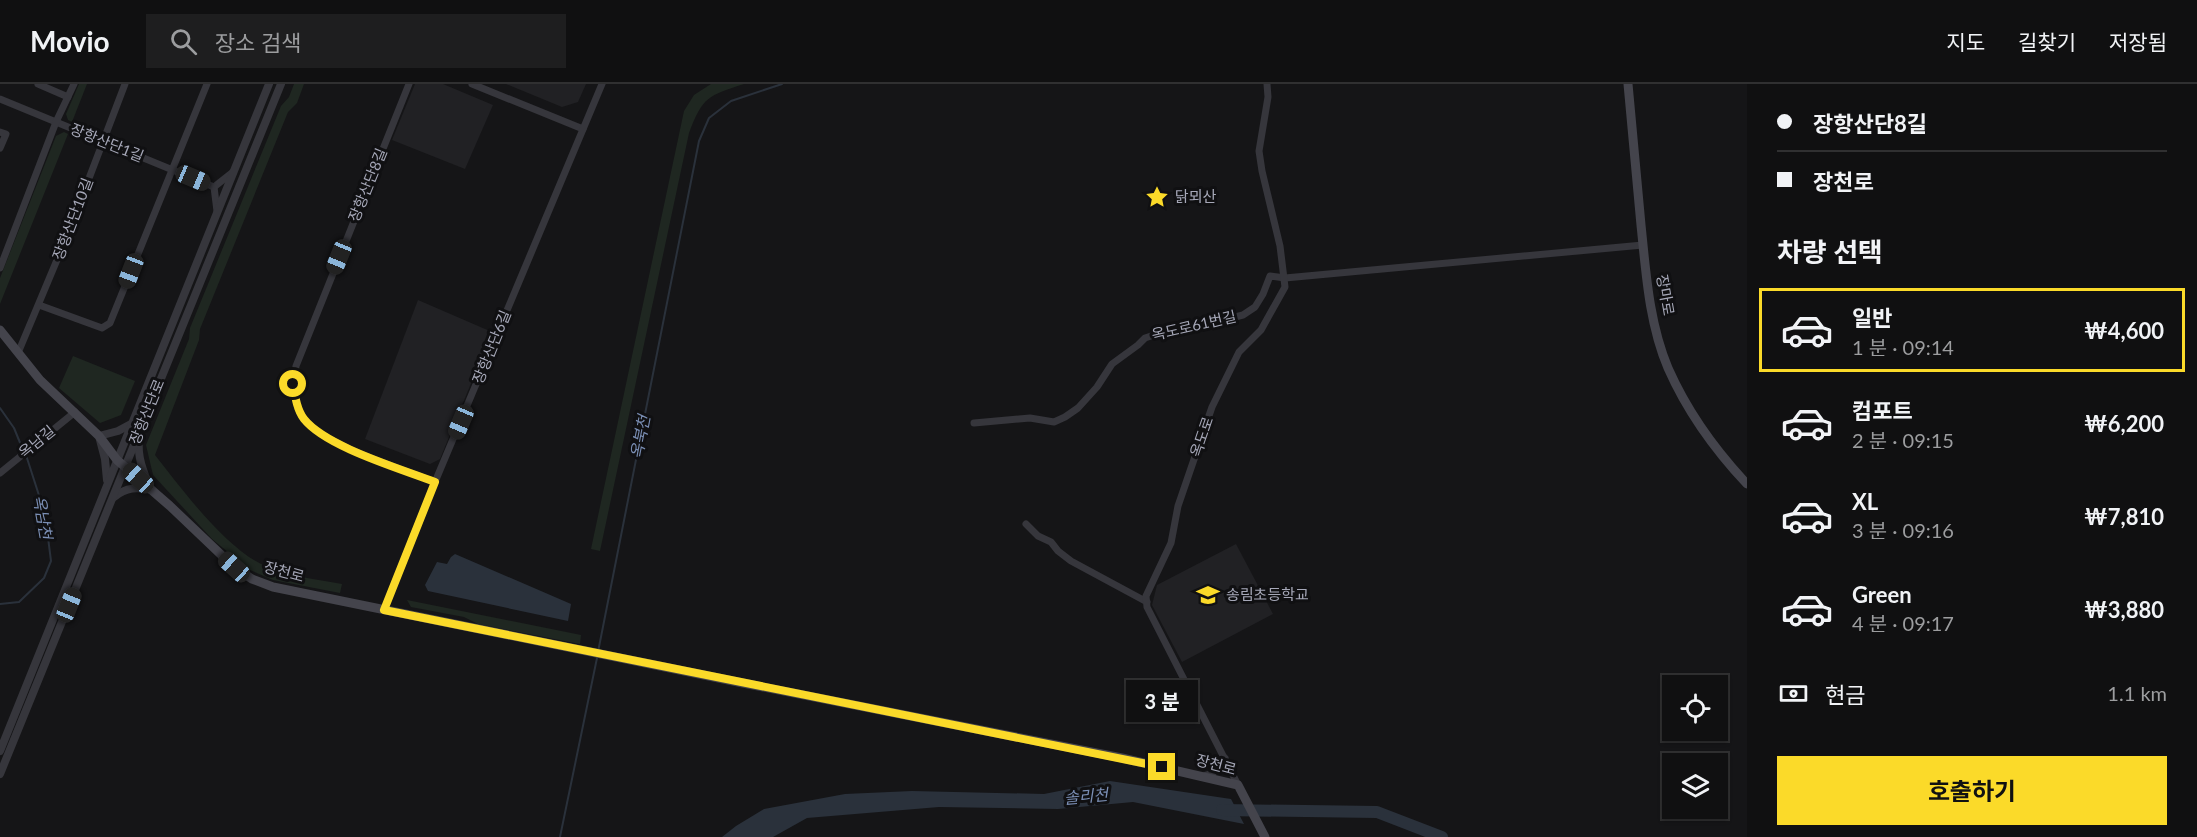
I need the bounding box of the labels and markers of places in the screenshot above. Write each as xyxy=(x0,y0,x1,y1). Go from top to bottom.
place icon: 닭뫼산 xyxy=(1144,184,1170,210)
place label: 닭뫼산 xyxy=(1175,187,1217,205)
school or university icon: 송림초등학교 xyxy=(1195,582,1221,608)
place label: 송림초등학교 xyxy=(1226,585,1309,603)

